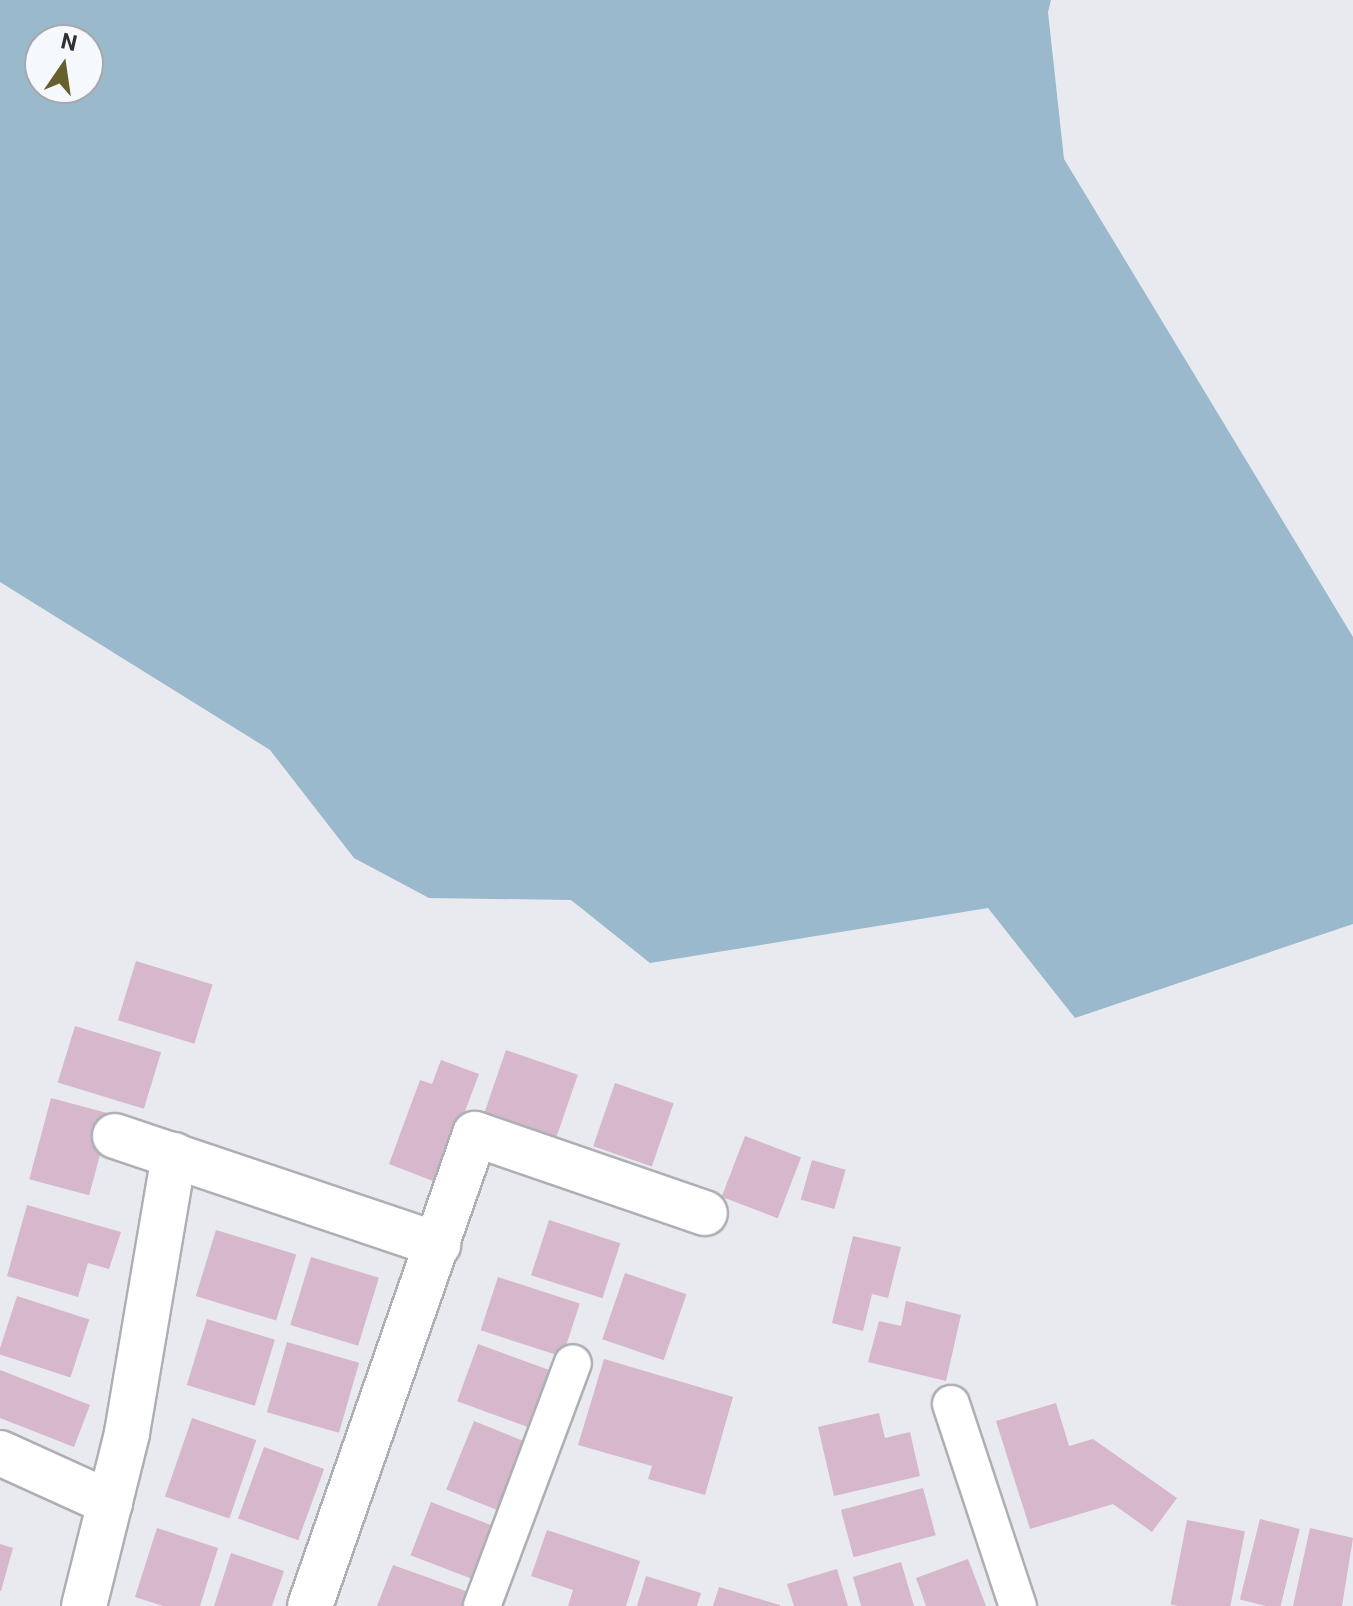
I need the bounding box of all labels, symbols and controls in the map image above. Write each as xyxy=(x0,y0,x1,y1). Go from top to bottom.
north arrow xyxy=(24,24,104,104)
text: N xyxy=(59,28,79,56)

